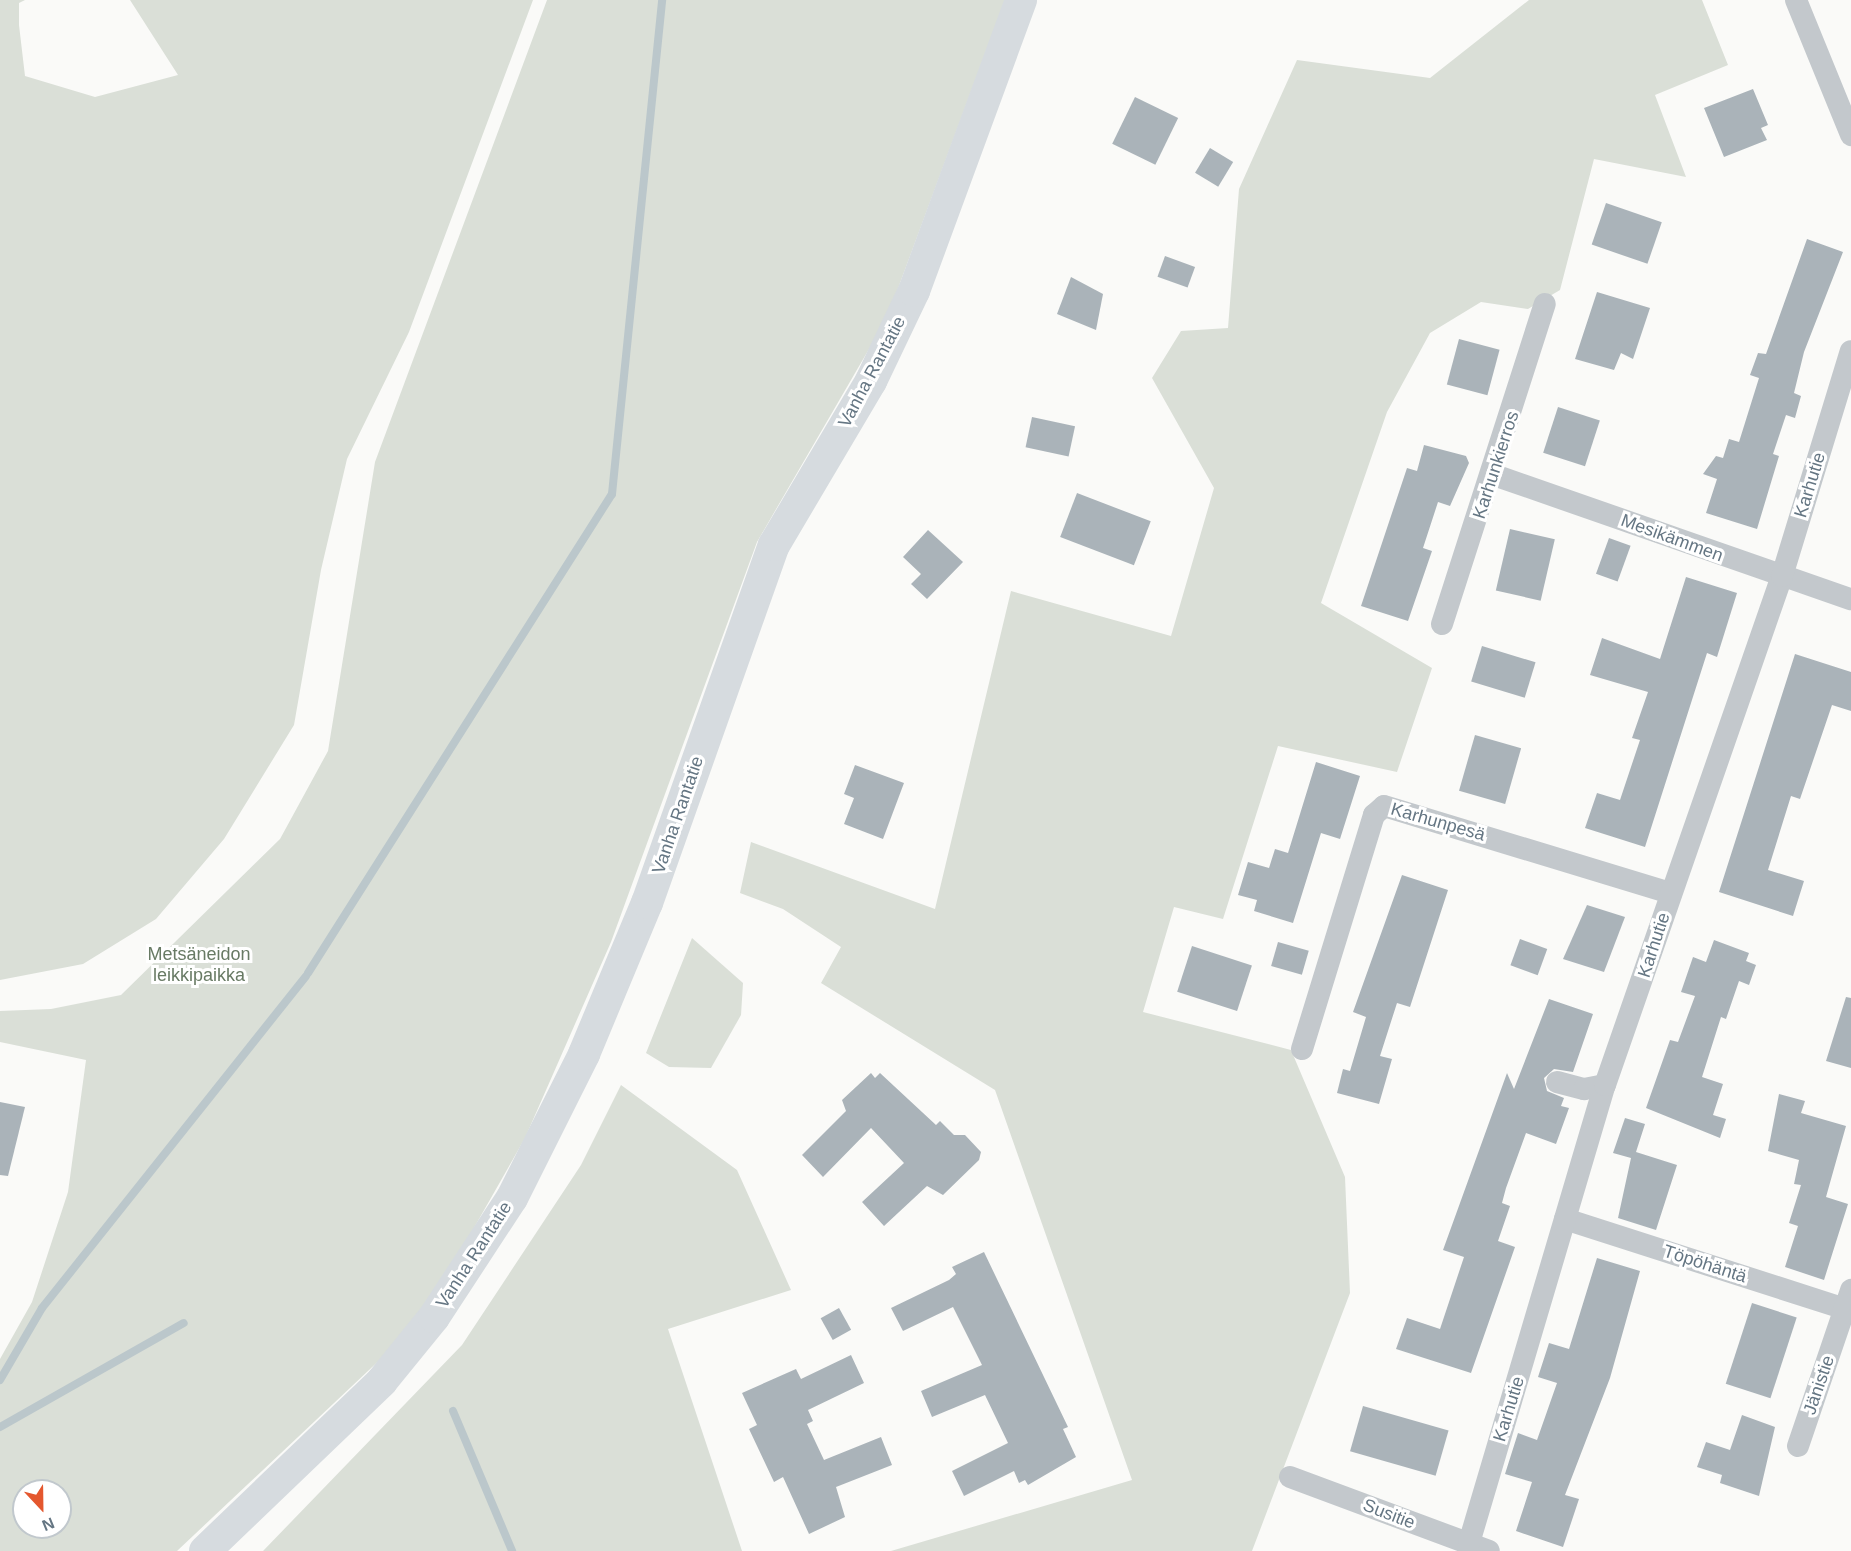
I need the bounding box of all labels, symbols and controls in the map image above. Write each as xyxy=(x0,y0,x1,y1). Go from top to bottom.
street label: Vanha Rantatie xyxy=(834,313,910,431)
street label: Karhunkierros xyxy=(1468,408,1524,522)
street label: Karhutie xyxy=(1790,450,1830,520)
street label: Mesikämmen xyxy=(1618,510,1726,566)
street label: Vanha Rantatie xyxy=(648,753,708,877)
street label: Karhunpesä xyxy=(1388,798,1488,846)
street label: Karhutie xyxy=(1633,910,1675,980)
park label: Metsäneidon leikkipaikka xyxy=(147,944,251,986)
street label: Vanha Rantatie xyxy=(432,1198,516,1312)
street label: Töpöhäntä xyxy=(1661,1240,1749,1288)
street label: Jänistie xyxy=(1799,1353,1839,1417)
street label: Karhutie xyxy=(1489,1374,1529,1444)
north arrow xyxy=(12,1479,72,1539)
street label: Susitie xyxy=(1360,1494,1418,1534)
text: N xyxy=(40,1514,57,1534)

